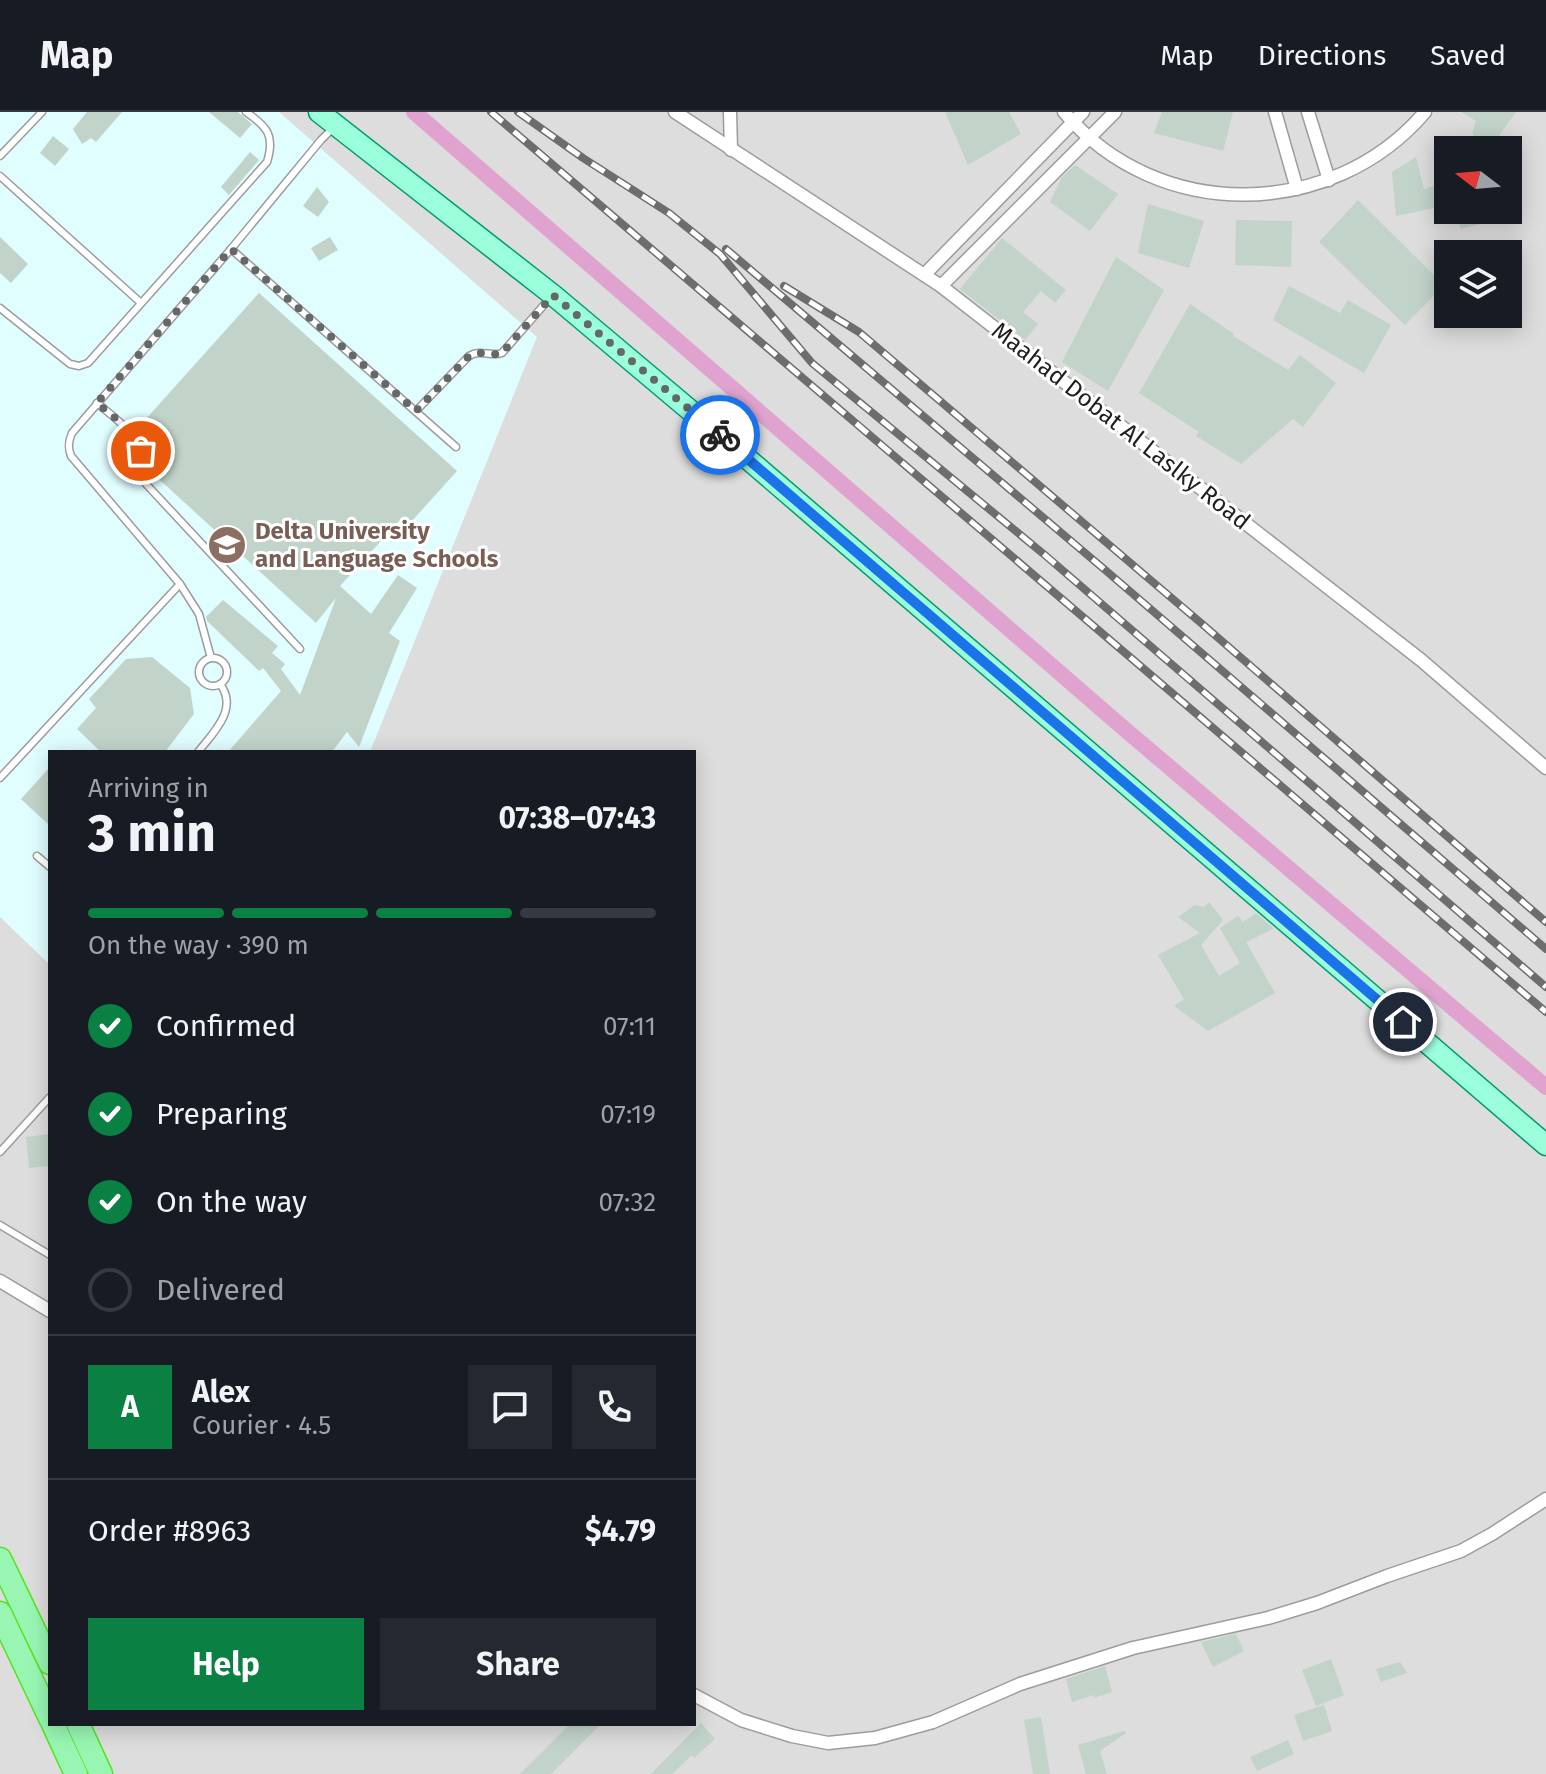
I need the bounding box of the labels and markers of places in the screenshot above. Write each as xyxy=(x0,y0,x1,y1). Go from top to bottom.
pin xyxy=(107,417,175,485)
place label: Delta University and Language Schools xyxy=(255,517,499,573)
school or university icon: Delta University and Language Schools xyxy=(206,524,248,566)
pin xyxy=(1369,988,1437,1056)

